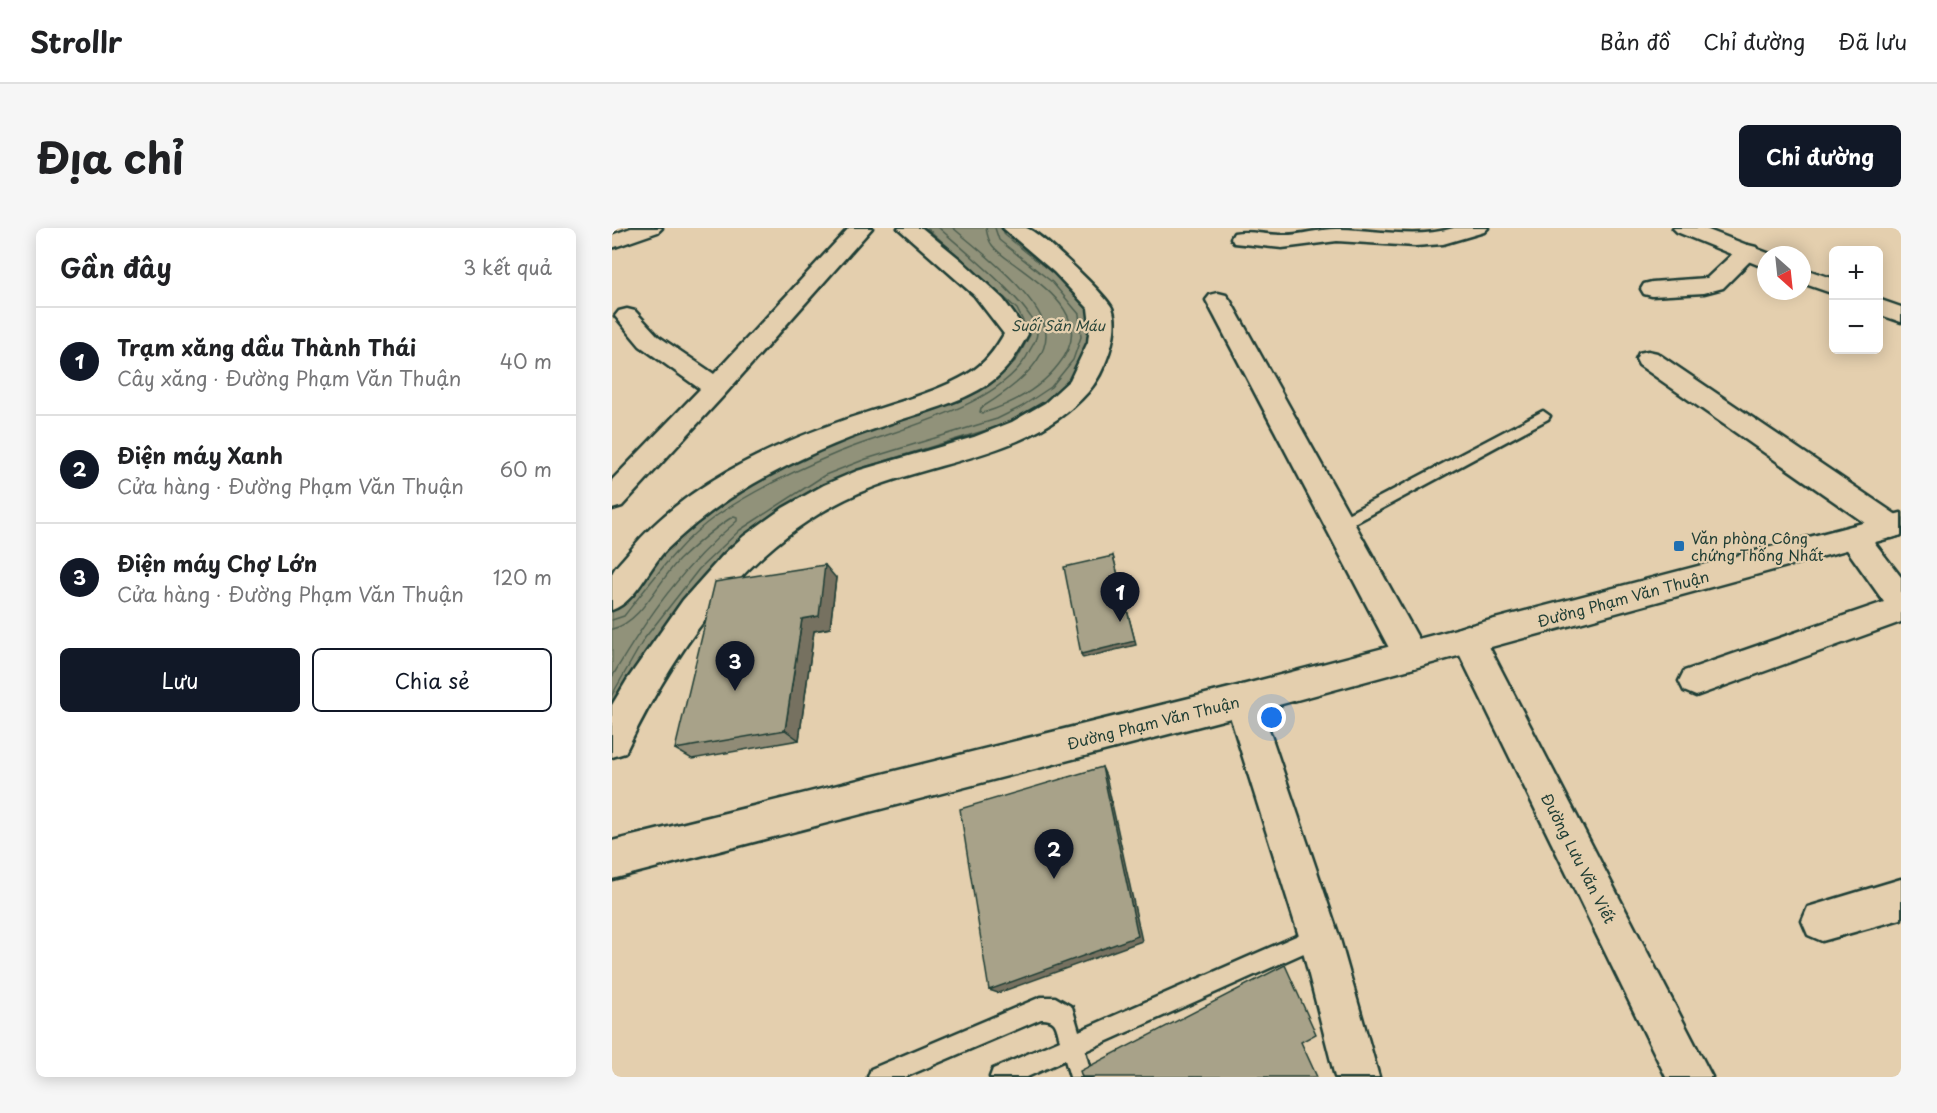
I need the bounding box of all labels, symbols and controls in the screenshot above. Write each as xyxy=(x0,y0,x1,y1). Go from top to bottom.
text: Strollr xyxy=(30,20,122,63)
text: Bản đồ xyxy=(1600,25,1670,57)
text: Chỉ đường xyxy=(1703,25,1805,57)
text: Đã lưu xyxy=(1838,25,1907,57)
text: Địa chỉ xyxy=(36,125,184,188)
button: Chỉ đường xyxy=(1739,125,1901,187)
north arrow xyxy=(1757,246,1811,300)
map controls xyxy=(1829,246,1883,354)
button: + xyxy=(1829,246,1883,300)
text: Gần đây xyxy=(60,248,172,287)
text: 3 kết quả xyxy=(463,252,552,282)
button: − xyxy=(1829,300,1883,354)
water label: Suối Săn Máu xyxy=(1011,315,1106,336)
text: Trạm xăng dầu Thành Thái xyxy=(117,330,416,363)
text: 1 xyxy=(75,346,84,376)
text: 40 m xyxy=(500,346,552,376)
text: Cây xăng · Đường Phạm Văn Thuận xyxy=(117,363,461,393)
text: Điện máy Xanh xyxy=(117,438,283,471)
text: 2 xyxy=(72,454,87,484)
text: 60 m xyxy=(500,454,552,484)
text: Cửa hàng · Đường Phạm Văn Thuận xyxy=(117,471,464,501)
place label: Văn phòng Công chứng Thống Nhất xyxy=(1691,526,1824,566)
marker: Văn phòng Công chứng Thống Nhất xyxy=(1672,539,1686,553)
text: Điện máy Chợ Lớn xyxy=(117,546,317,579)
text: 3 xyxy=(73,562,86,592)
text: 120 m xyxy=(493,562,552,592)
street label: Đường Phạm Văn Thuận xyxy=(1535,564,1711,632)
pin: 1 xyxy=(1100,572,1140,622)
text: Cửa hàng · Đường Phạm Văn Thuận xyxy=(117,579,464,609)
pin: 3 xyxy=(716,642,754,691)
button: Lưu xyxy=(60,648,300,712)
button: Chia sẻ xyxy=(312,648,552,712)
street label: Đường Phạm Văn Thuận xyxy=(1064,689,1242,755)
your location xyxy=(1257,703,1286,732)
street label: Đường Lưu Văn Viết xyxy=(1536,789,1622,927)
pin: 2 xyxy=(1034,830,1074,879)

